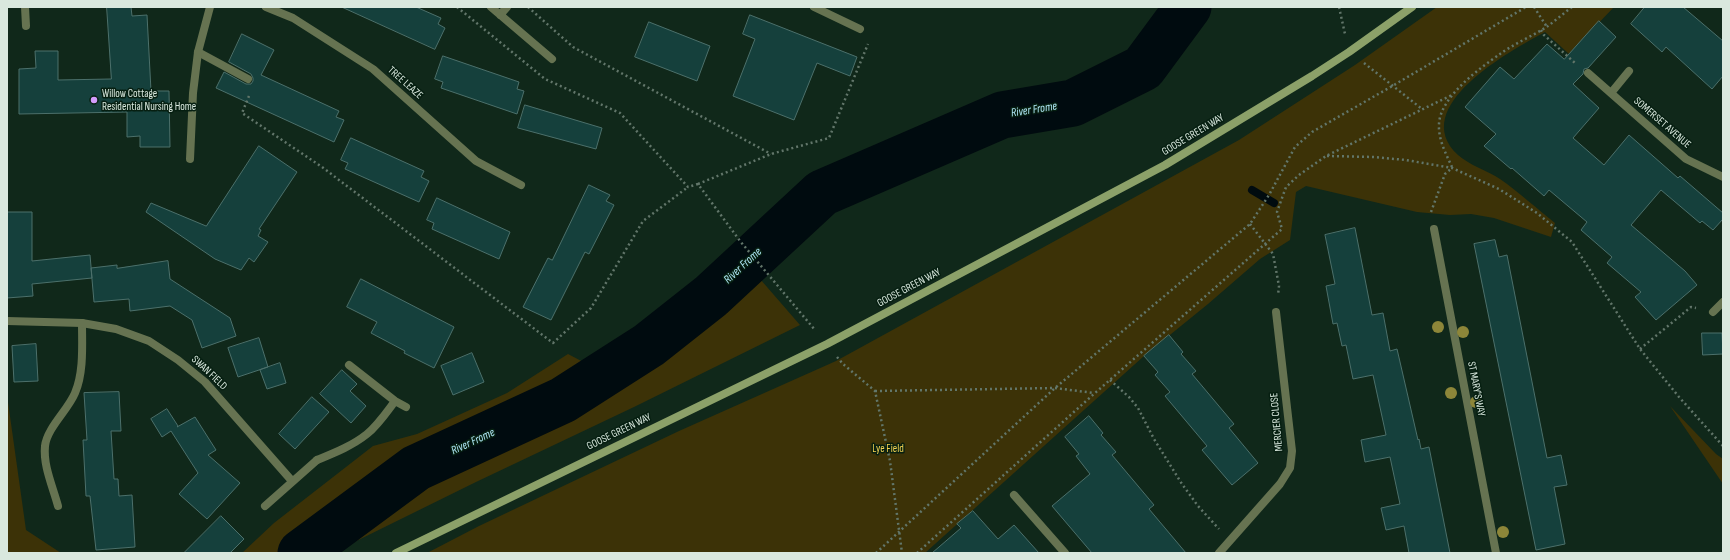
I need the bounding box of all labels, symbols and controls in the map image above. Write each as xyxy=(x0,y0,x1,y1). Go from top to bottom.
street label: TREE LEAZE xyxy=(385,64,425,102)
place label: Willow Cottage Residential Nursing Home xyxy=(102,87,196,113)
marker: Willow Cottage Residential Nursing Home xyxy=(89,95,99,105)
street label: SOMERSET AVENUE xyxy=(1631,95,1693,151)
water label: River Frome xyxy=(1010,99,1058,121)
street label: GOOSE GREEN WAY xyxy=(1160,111,1226,159)
water label: River Frome xyxy=(721,245,765,287)
street label: GOOSE GREEN WAY xyxy=(875,266,943,310)
street label: SWAN FIELD xyxy=(188,353,230,393)
street label: ST MARY'S WAY xyxy=(1464,360,1488,418)
street label: MERCIER CLOSE xyxy=(1268,392,1286,452)
street label: GOOSE GREEN WAY xyxy=(585,411,653,453)
water label: River Frome xyxy=(449,426,497,458)
park label: Lye Field xyxy=(872,442,904,456)

